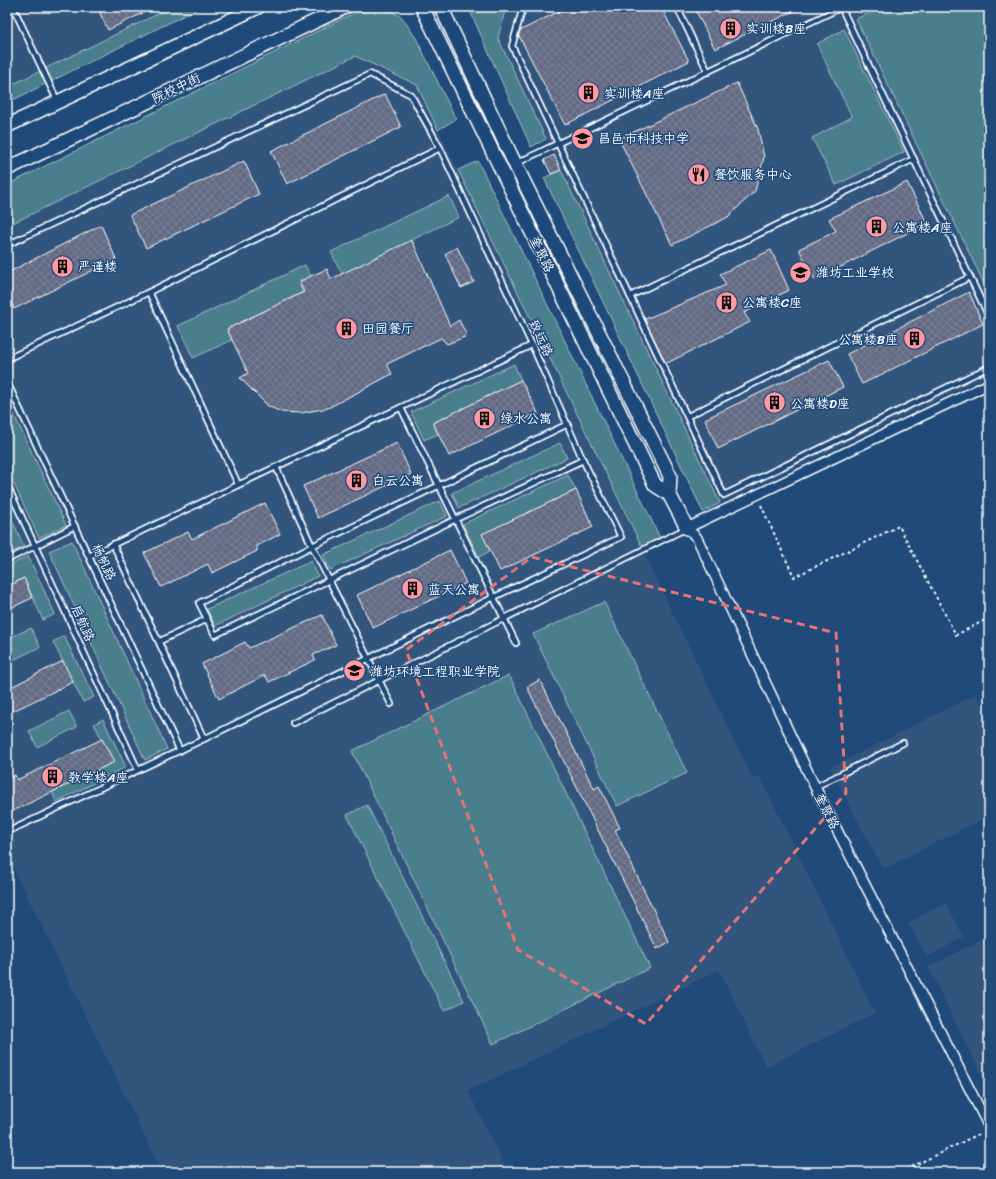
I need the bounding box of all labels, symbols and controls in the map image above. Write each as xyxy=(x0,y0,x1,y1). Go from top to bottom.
building icon: 实训楼B座 xyxy=(718,15,744,41)
place label: 实训楼B座 xyxy=(746,17,806,40)
street label: 院校中街 xyxy=(148,66,204,110)
building icon: 实训楼A座 xyxy=(575,80,601,106)
place label: 实训楼A座 xyxy=(604,82,665,105)
school or university icon: 昌邑市科技中学 xyxy=(569,125,595,151)
place label: 昌邑市科技中学 xyxy=(598,127,689,150)
restaurant icon: 餐饮服务中心 xyxy=(685,161,711,187)
place label: 餐饮服务中心 xyxy=(714,163,792,186)
building icon: 公寓楼A座 xyxy=(863,214,889,240)
place label: 公寓楼A座 xyxy=(892,216,953,239)
street label: 奎聚路 xyxy=(523,231,561,277)
building icon: 严谨楼 xyxy=(49,253,75,279)
place label: 严谨楼 xyxy=(78,255,117,278)
school or university icon: 潍坊工业学校 xyxy=(787,259,813,285)
place label: 潍坊工业学校 xyxy=(816,261,894,284)
building icon: 公寓楼C座 xyxy=(713,289,739,315)
place label: 公寓楼C座 xyxy=(742,291,802,314)
building icon: 田园餐厅 xyxy=(333,315,359,341)
street label: 致远路 xyxy=(522,315,560,361)
place label: 田园餐厅 xyxy=(362,317,414,340)
building icon: 公寓楼B座 xyxy=(901,326,927,352)
place label: 公寓楼B座 xyxy=(838,328,898,351)
building icon: 公寓楼D座 xyxy=(761,390,787,416)
place label: 公寓楼D座 xyxy=(790,392,850,415)
building icon: 绿水公寓 xyxy=(472,405,498,431)
place label: 绿水公寓 xyxy=(500,407,552,430)
building icon: 白云公寓 xyxy=(344,467,370,493)
place label: 白云公寓 xyxy=(372,469,424,492)
street label: 杨帆路 xyxy=(85,539,123,585)
building icon: 蓝天公寓 xyxy=(399,576,425,602)
place label: 蓝天公寓 xyxy=(428,578,480,601)
street label: 启航路 xyxy=(65,601,101,645)
school or university icon: 潍坊环境工程职业学院 xyxy=(341,658,367,684)
place label: 潍坊环境工程职业学院 xyxy=(370,660,500,683)
building icon: 教学楼A座 xyxy=(40,764,66,790)
place label: 教学楼A座 xyxy=(68,766,129,789)
street label: 奎聚路 xyxy=(808,788,846,834)

